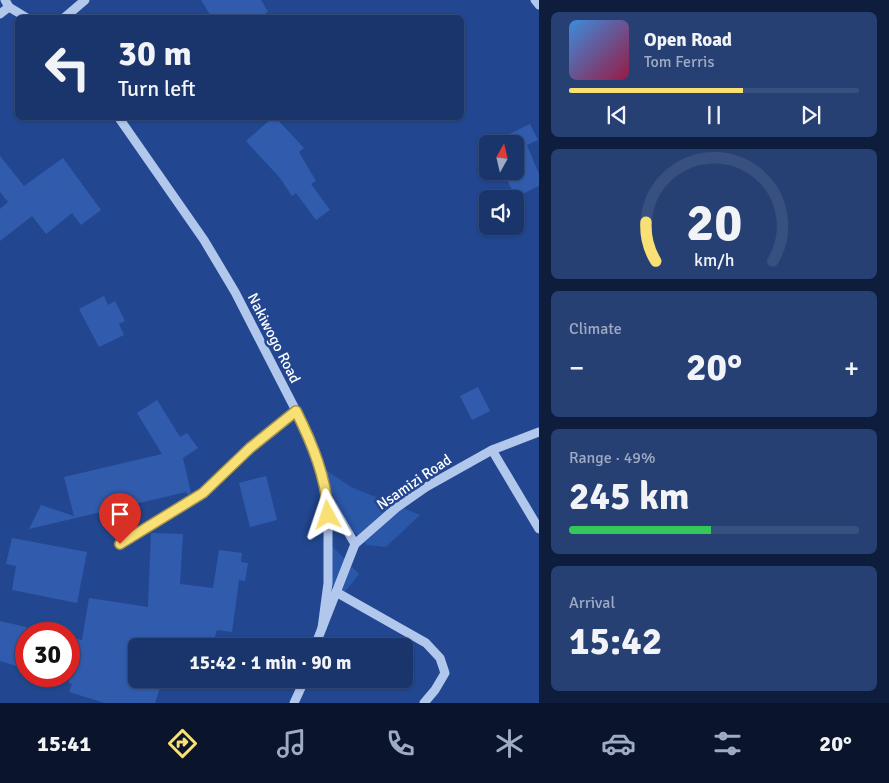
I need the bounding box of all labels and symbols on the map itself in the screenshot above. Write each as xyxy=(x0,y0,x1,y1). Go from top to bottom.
north arrow xyxy=(479,135,524,180)
street label: Nakiwogo Road xyxy=(244,290,304,386)
street label: Nsamizi Road xyxy=(373,450,455,514)
position arrow xyxy=(301,488,353,540)
pin xyxy=(99,493,141,544)
speed limit sign: 30 xyxy=(15,622,80,687)

